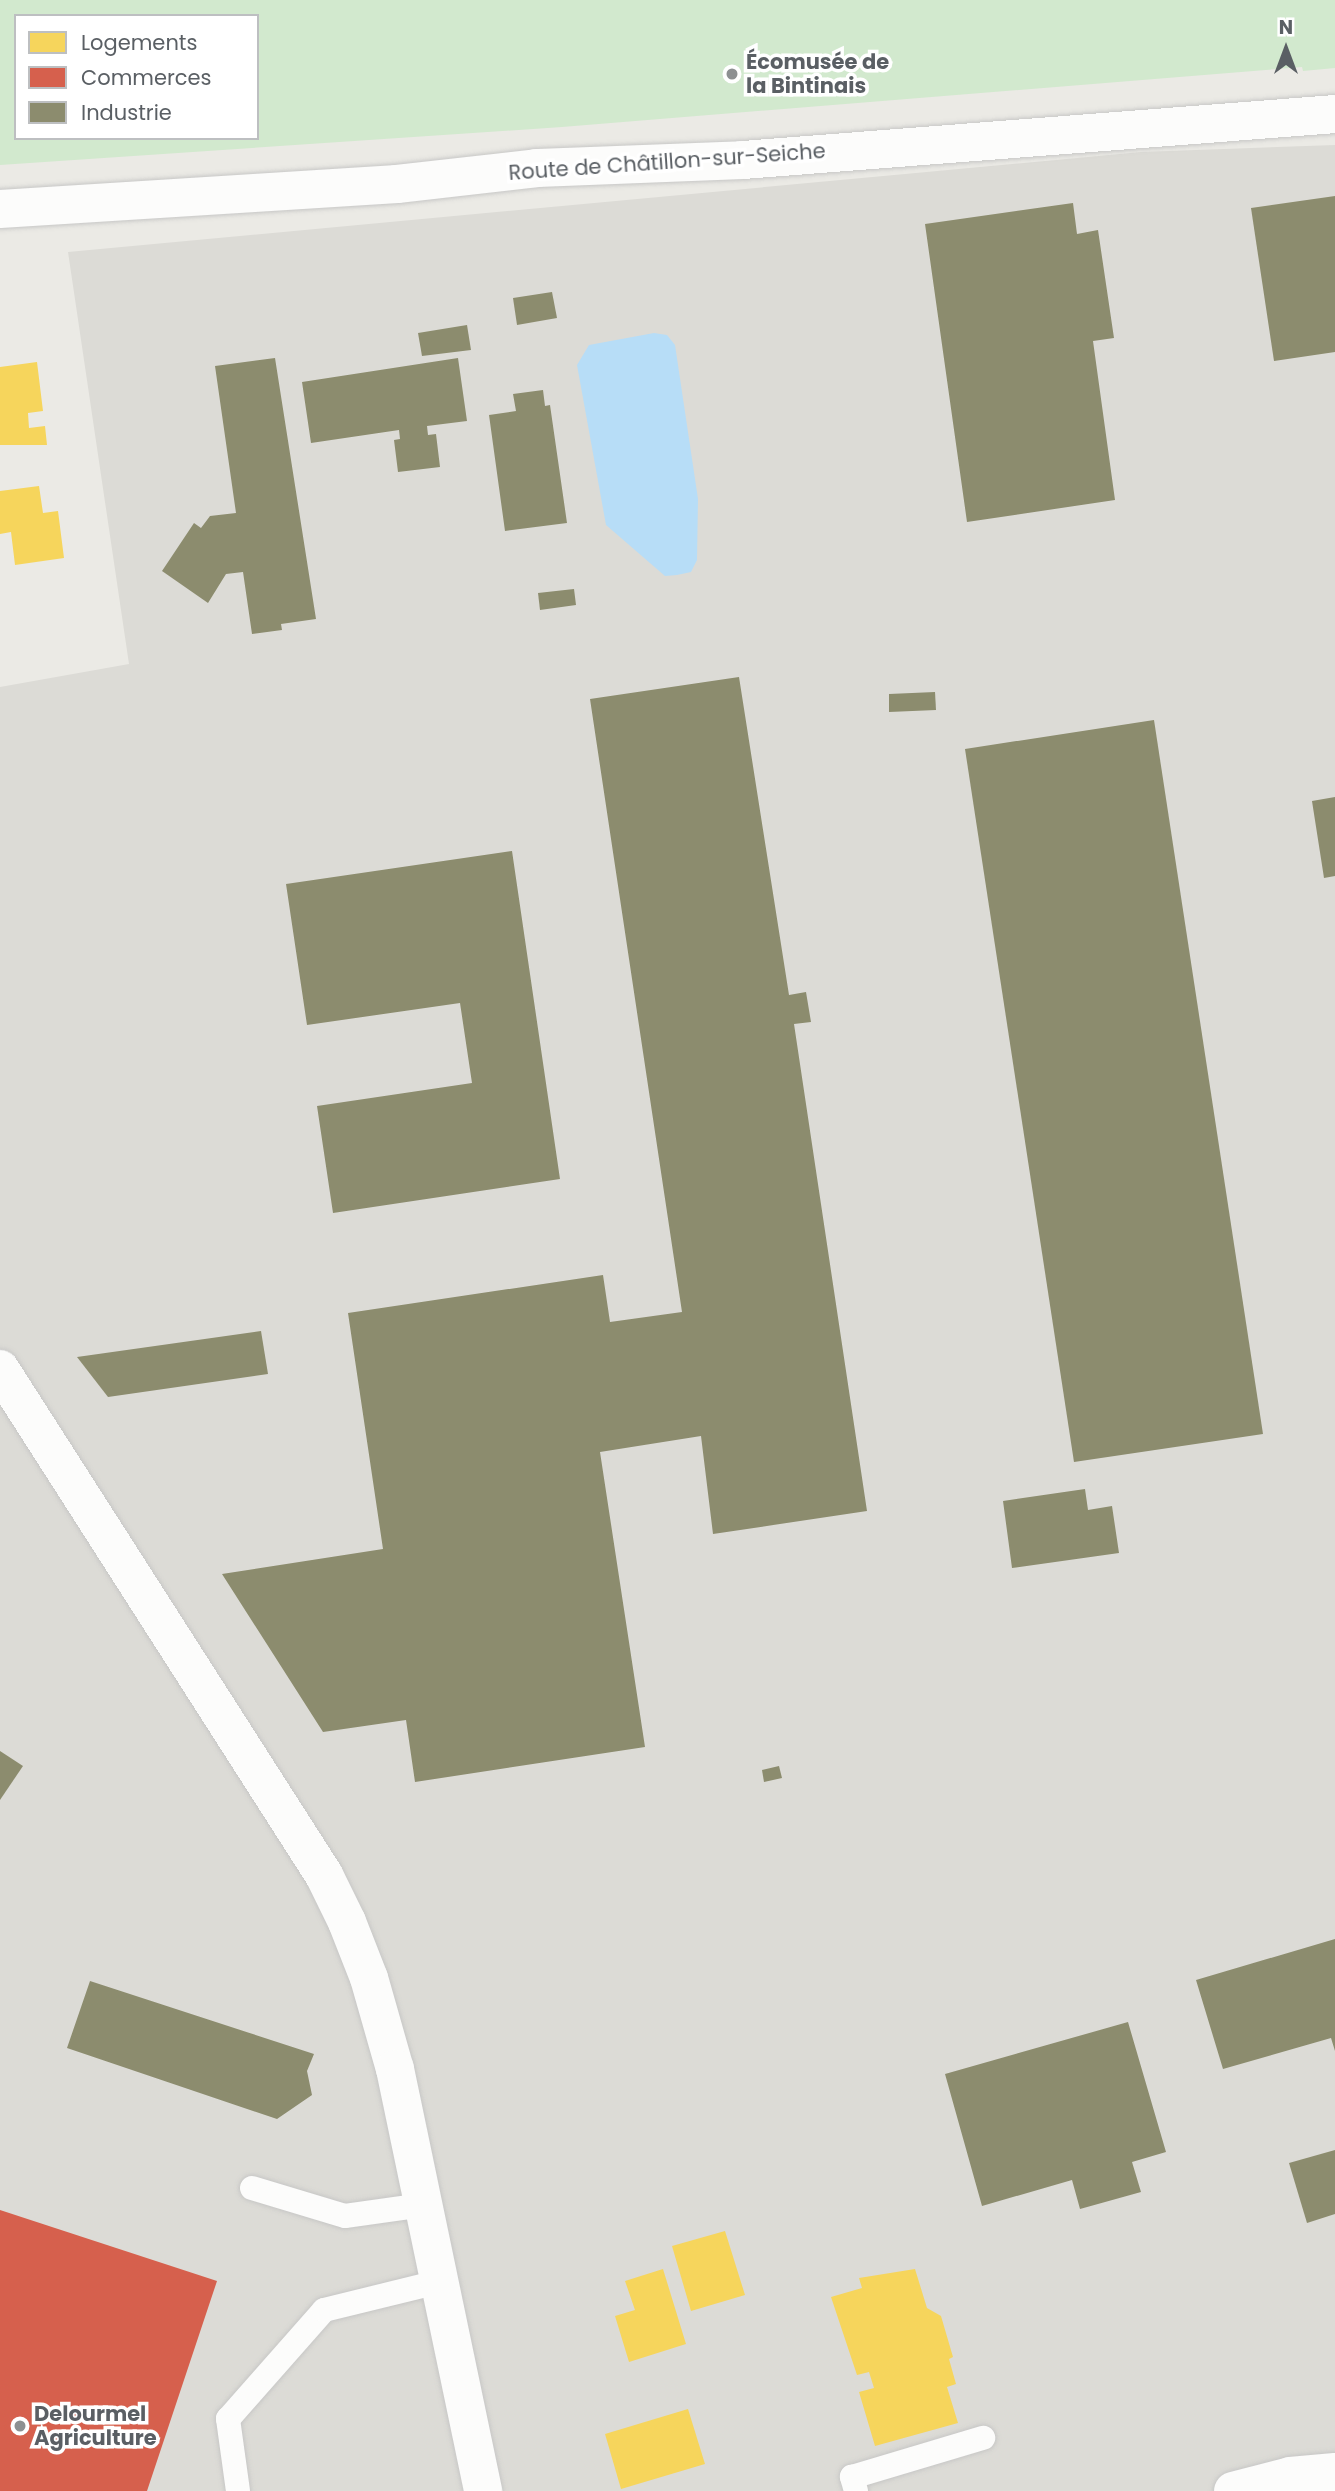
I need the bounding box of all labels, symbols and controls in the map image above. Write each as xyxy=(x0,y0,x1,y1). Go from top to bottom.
legend xyxy=(14,14,259,140)
north arrow xyxy=(1251,14,1321,84)
text: N xyxy=(1279,14,1293,41)
text: Logements xyxy=(81,28,197,57)
place label: Écomusée de la Bintinais xyxy=(746,49,889,99)
text: Commerces xyxy=(81,63,212,92)
marker: Écomusée de la Bintinais xyxy=(724,66,740,82)
text: Industrie xyxy=(81,98,172,127)
street label: Route de Châtillon-sur-Seiche xyxy=(508,138,826,186)
place label: Delourmel Agriculture xyxy=(34,2401,157,2451)
marker: Delourmel Agriculture xyxy=(12,2418,28,2434)

